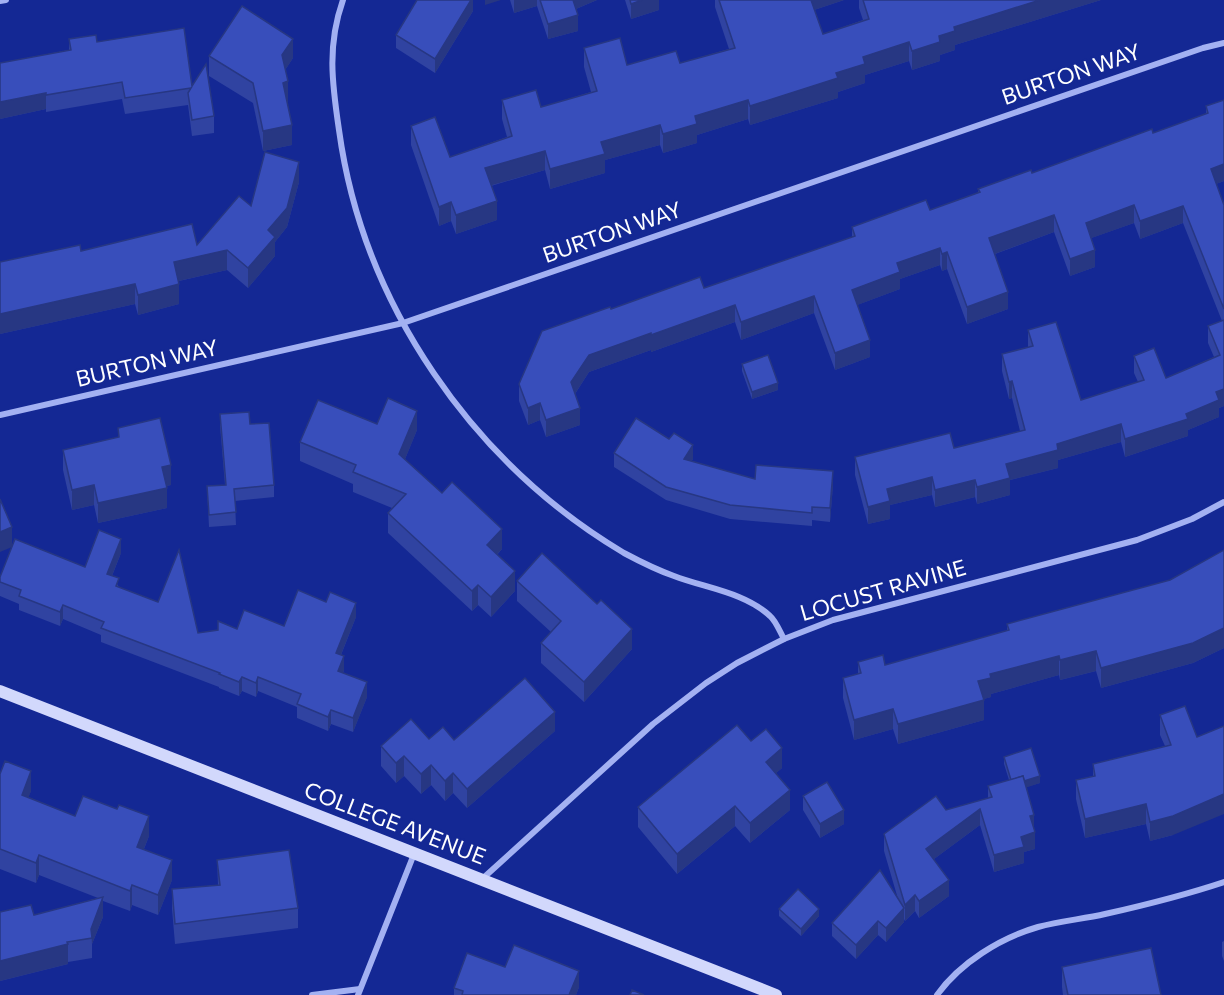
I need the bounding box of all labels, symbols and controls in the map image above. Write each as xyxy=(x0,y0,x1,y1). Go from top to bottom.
street label: BURTON WAY xyxy=(998,37,1144,110)
street label: BURTON WAY xyxy=(539,195,685,268)
street label: BURTON WAY xyxy=(73,333,221,392)
street label: LOCUST RAVINE xyxy=(797,553,969,626)
street label: COLLEGE AVENUE xyxy=(301,775,490,870)

